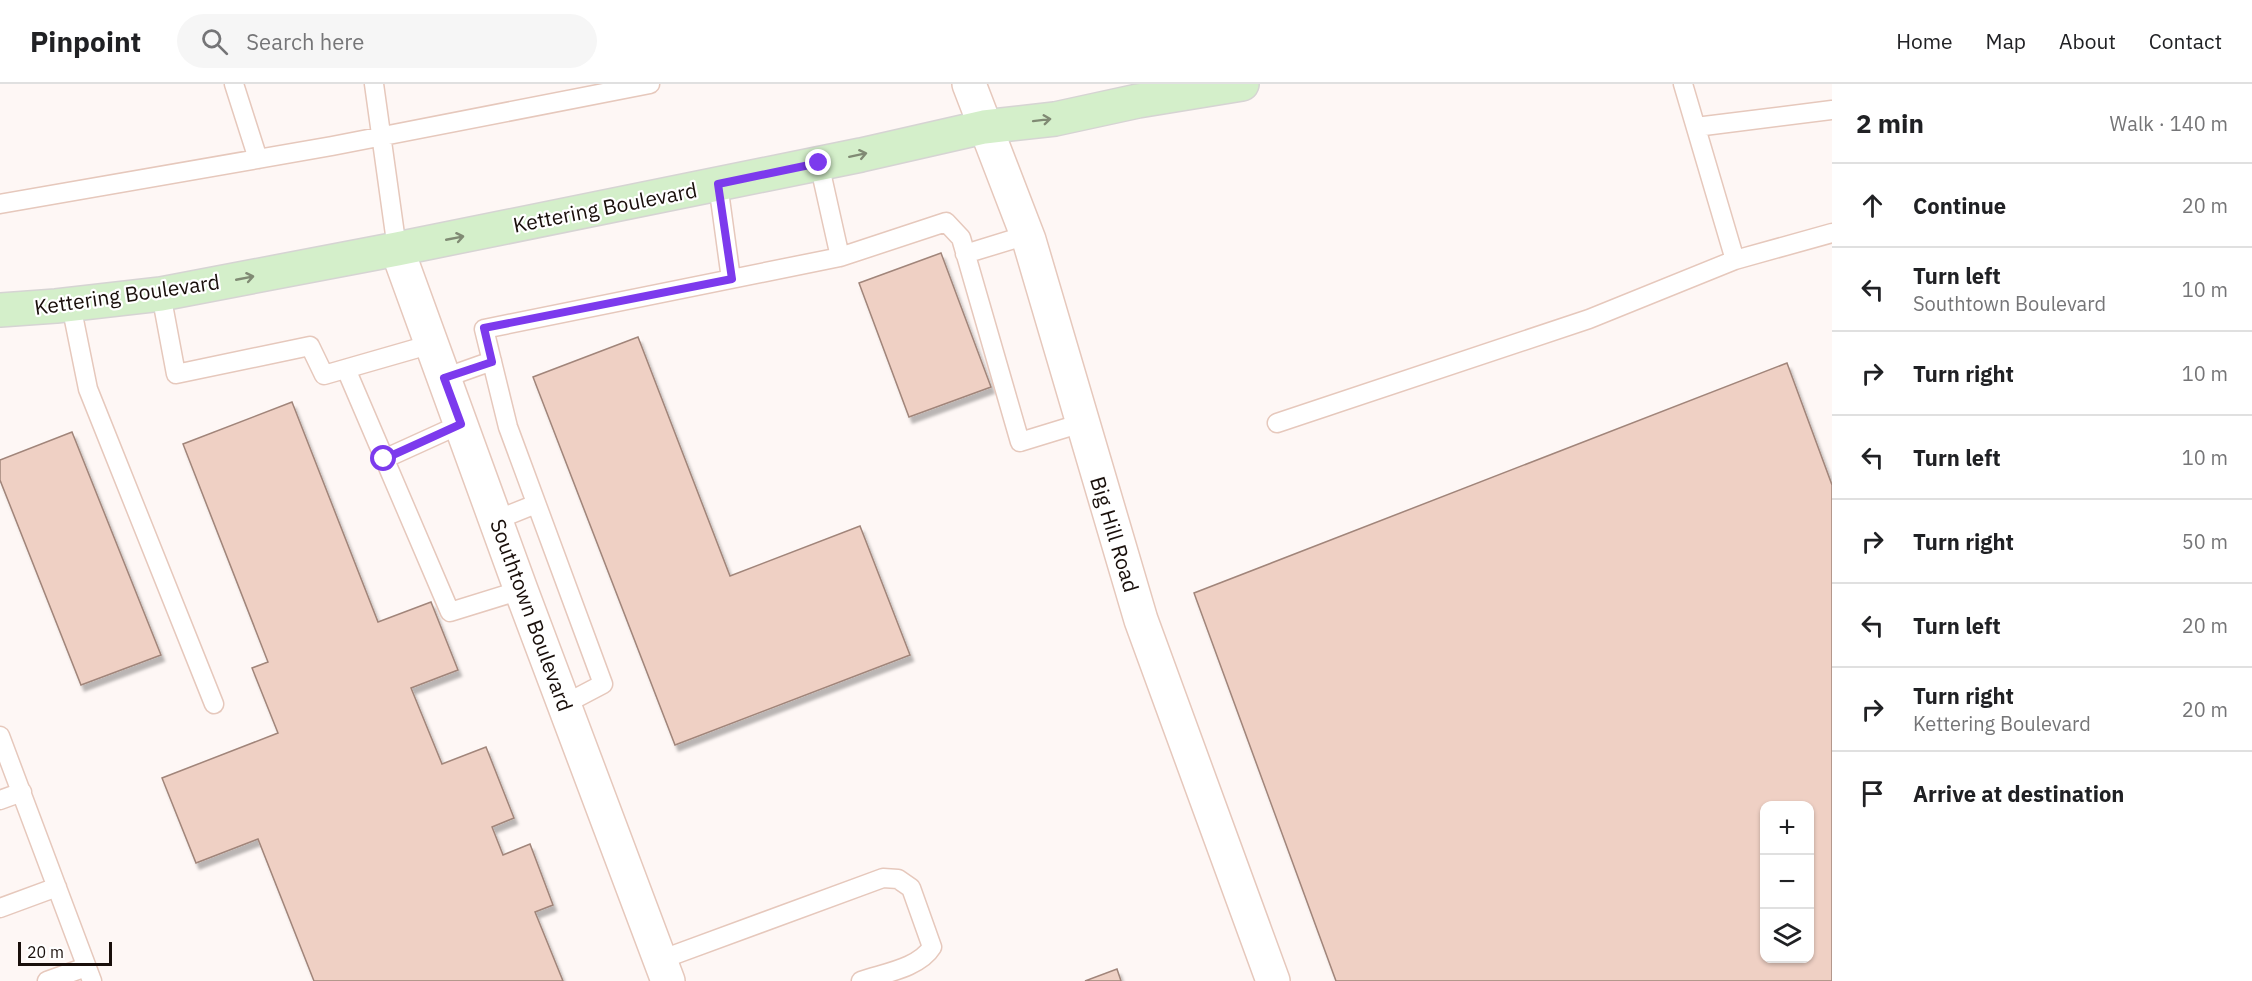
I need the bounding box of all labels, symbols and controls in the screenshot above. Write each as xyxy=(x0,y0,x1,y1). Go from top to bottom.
search box xyxy=(177,14,597,68)
text: Pinpoint xyxy=(30,23,141,60)
icon: search xyxy=(198,25,231,58)
text: Search here xyxy=(246,27,364,56)
text: Home xyxy=(1896,27,1953,55)
text: Map xyxy=(1986,27,2026,55)
text: About xyxy=(2059,27,2116,55)
text: Contact xyxy=(2149,27,2222,55)
text: 2 min xyxy=(1856,106,1924,140)
text: Walk · 140 m xyxy=(2110,110,2228,137)
one-way arrow xyxy=(1032,115,1052,126)
route end xyxy=(805,149,831,175)
one-way arrow xyxy=(847,149,867,160)
street label: Kettering Boulevard xyxy=(511,175,699,239)
icon: ahead xyxy=(1856,189,1889,222)
text: Continue xyxy=(1913,191,2006,220)
text: 20 m xyxy=(2182,192,2228,219)
one-way arrow xyxy=(445,231,464,243)
text: Turn left xyxy=(1913,261,2001,290)
street label: Kettering Boulevard xyxy=(33,267,221,321)
one-way arrow xyxy=(235,272,254,283)
icon: left xyxy=(1856,273,1889,306)
text: 10 m xyxy=(2182,276,2228,303)
text: Southtown Boulevard xyxy=(1913,290,2106,317)
icon: right xyxy=(1856,357,1889,390)
text: Turn right xyxy=(1913,359,2014,388)
text: 10 m xyxy=(2182,360,2228,387)
icon: left xyxy=(1856,441,1889,474)
text: Turn left xyxy=(1913,443,2001,472)
text: 10 m xyxy=(2182,444,2228,471)
route start xyxy=(370,445,396,471)
street label: Big Hill Road xyxy=(1084,473,1146,595)
street label: Southtown Boulevard xyxy=(484,515,580,715)
icon: right xyxy=(1856,525,1889,558)
text: Turn right xyxy=(1913,527,2014,556)
text: 50 m xyxy=(2182,528,2228,555)
icon: left xyxy=(1856,609,1889,642)
text: Turn left xyxy=(1913,611,2001,640)
text: 20 m xyxy=(2182,612,2228,639)
text: Turn right xyxy=(1913,681,2014,710)
icon: right xyxy=(1856,693,1889,726)
text: 20 m xyxy=(2182,696,2228,723)
text: Kettering Boulevard xyxy=(1913,710,2091,737)
icon: arrive xyxy=(1856,777,1889,810)
text: Arrive at destination xyxy=(1913,779,2124,808)
map controls xyxy=(1760,801,1814,963)
button: + xyxy=(1760,801,1814,855)
button: − xyxy=(1760,855,1814,909)
button: layers xyxy=(1760,909,1814,963)
scale bar xyxy=(18,939,112,966)
text: 20 m xyxy=(27,942,64,962)

